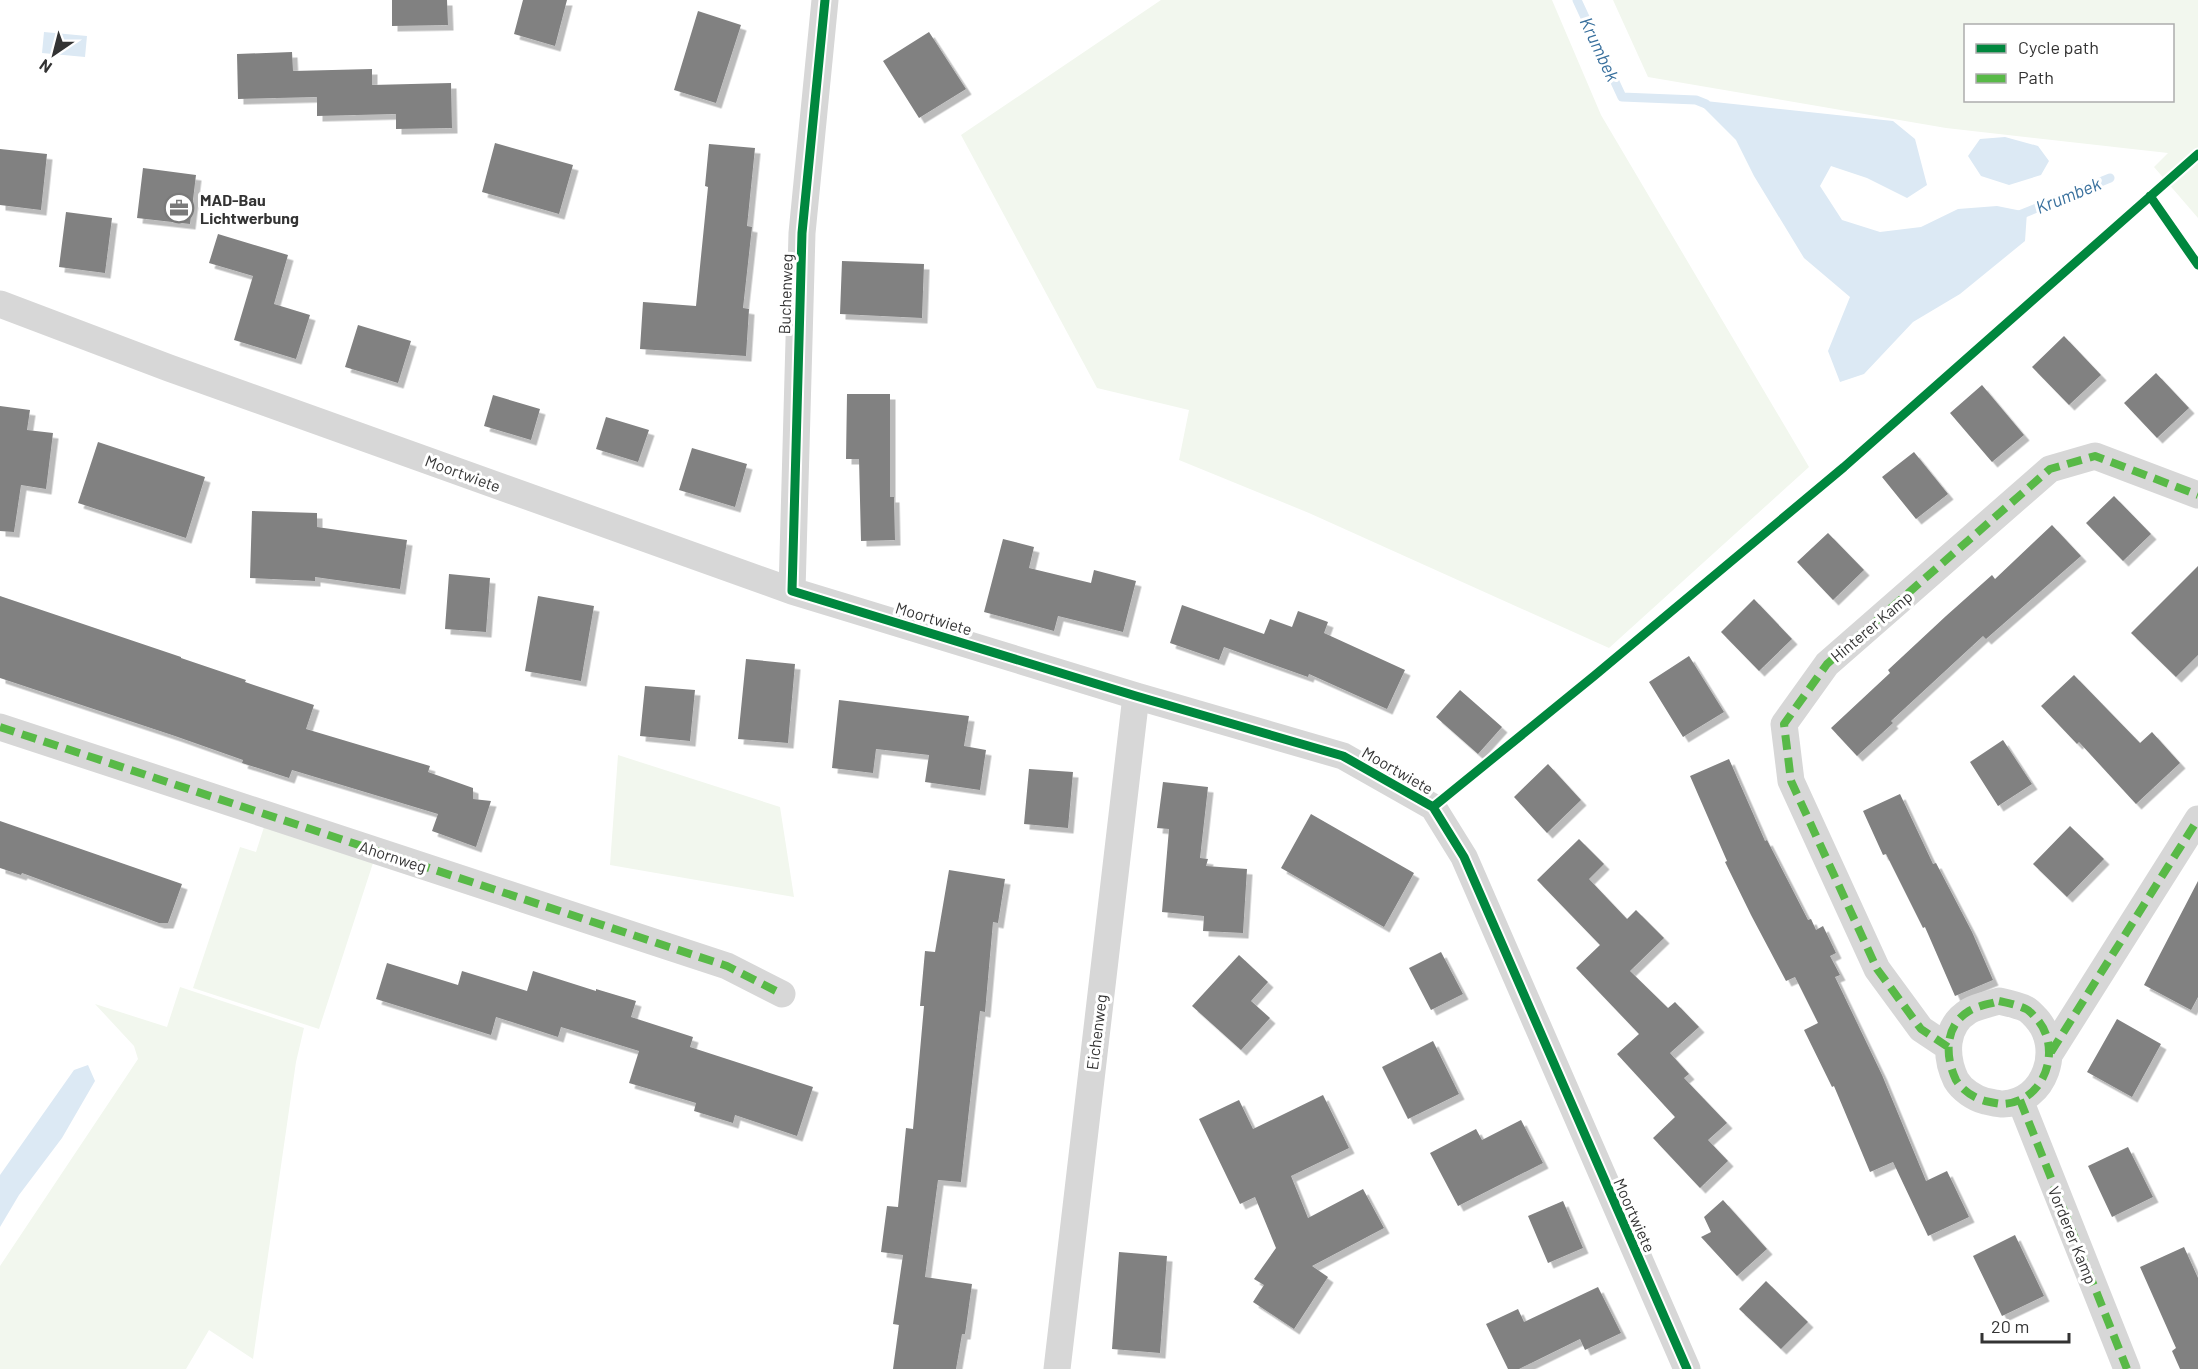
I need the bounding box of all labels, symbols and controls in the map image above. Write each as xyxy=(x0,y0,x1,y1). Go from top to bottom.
water label: Krumbek xyxy=(1576,13,1624,85)
north arrow xyxy=(24,24,84,84)
legend xyxy=(1964,24,2174,102)
text: Cycle path xyxy=(2018,36,2099,58)
text: N xyxy=(35,56,55,78)
text: Path xyxy=(2018,66,2054,88)
water label: Krumbek xyxy=(2032,172,2104,218)
place label: MAD-Bau Lichtwerbung xyxy=(200,190,299,227)
office icon: MAD-Bau Lichtwerbung xyxy=(163,192,195,224)
street label: Buchenweg xyxy=(774,253,796,335)
street label: Moortwiete xyxy=(423,451,503,495)
street label: Hinterer Kamp xyxy=(1826,586,1916,666)
street label: Moortwiete xyxy=(893,597,975,639)
street label: Moortwiete xyxy=(1359,742,1437,798)
street label: Ahornweg xyxy=(357,836,429,876)
street label: Eichenweg xyxy=(1082,993,1110,1071)
street label: Moortwiete xyxy=(1610,1175,1660,1255)
street label: Vorderer Kamp xyxy=(2045,1183,2101,1287)
scale bar xyxy=(1982,1306,2069,1344)
text: 20 m xyxy=(1991,1315,2029,1337)

